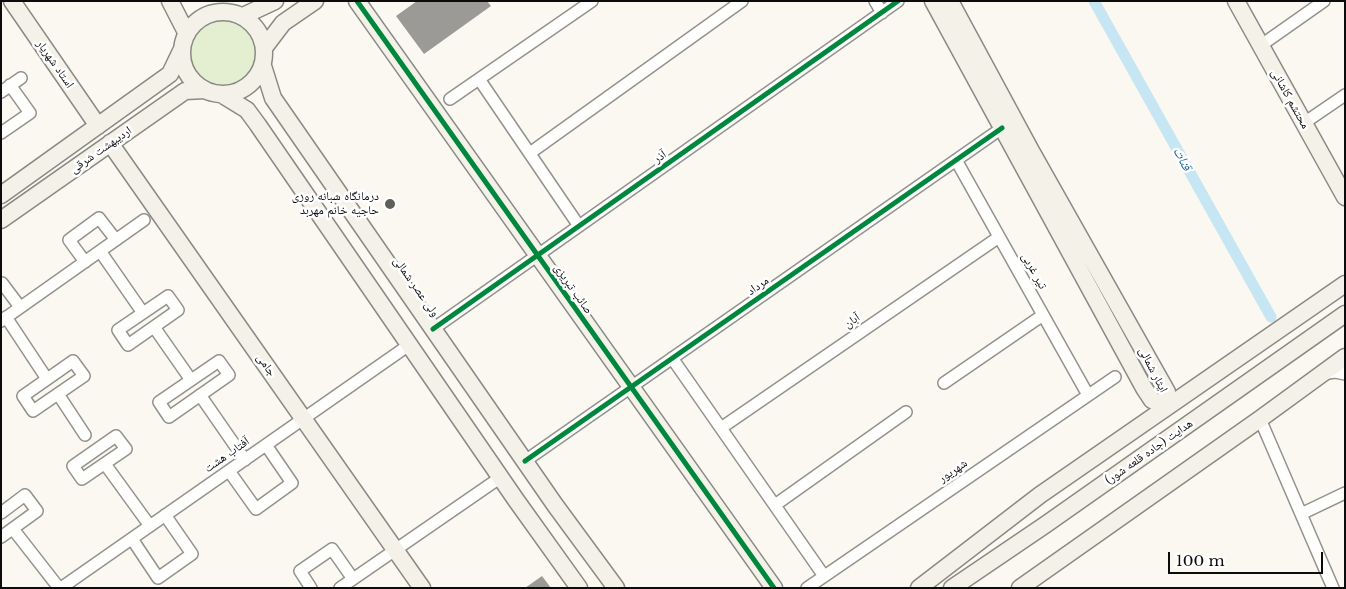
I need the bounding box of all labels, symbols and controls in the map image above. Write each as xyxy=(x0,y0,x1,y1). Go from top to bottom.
street label: استاد شهریار xyxy=(33,37,77,91)
street label: محتشم کاشانی xyxy=(1268,67,1312,131)
street label: اردیبهشت شرقی xyxy=(67,123,135,177)
water label: قنات xyxy=(1169,144,1195,174)
street label: آذر xyxy=(651,148,669,166)
place label: درمانگاه شبانه‌ روزی حاجیه‌ خانم مهربد xyxy=(292,190,379,218)
marker: درمانگاه شبانه‌ روزی حاجیه‌ خانم مهربد xyxy=(383,197,397,211)
street label: تیر غربی xyxy=(1018,250,1050,292)
street label: ولی عصر شمالی xyxy=(390,254,442,320)
street label: صائب تبریزی xyxy=(551,261,595,317)
street label: مرداد xyxy=(744,273,772,299)
street label: آبان xyxy=(841,310,863,332)
street label: ایثار شمالی xyxy=(1135,345,1171,395)
street label: جامی xyxy=(253,351,279,379)
street label: هدایت (جاده قلعه شور) xyxy=(1102,416,1196,488)
street label: آفتاب هشت xyxy=(202,434,252,476)
street label: شهریور xyxy=(936,456,970,486)
scale bar xyxy=(1171,542,1326,574)
text: 100 m xyxy=(1176,551,1225,570)

